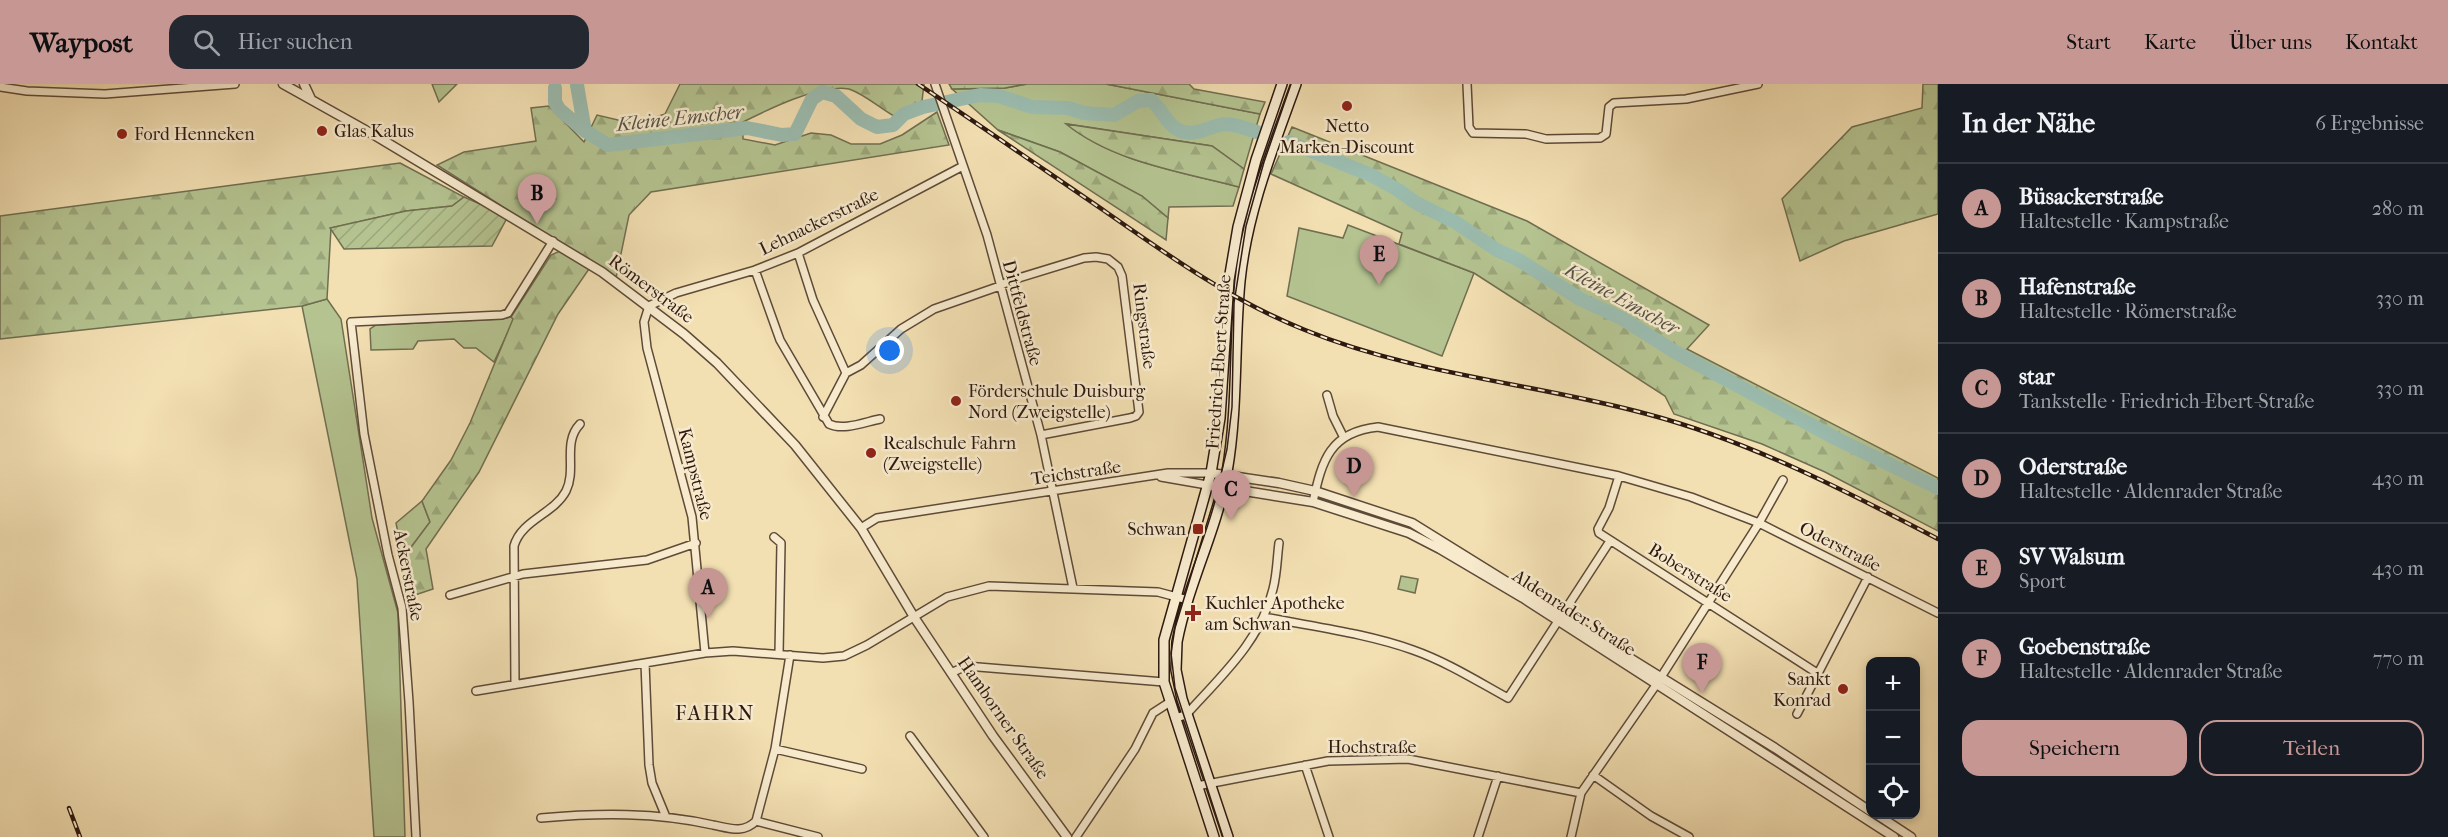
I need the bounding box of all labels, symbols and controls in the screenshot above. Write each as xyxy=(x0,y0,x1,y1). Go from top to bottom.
search box xyxy=(169,15,589,69)
text: Waypost xyxy=(30,26,133,59)
icon: search xyxy=(190,26,223,59)
text: Hier suchen xyxy=(238,29,352,55)
text: Start xyxy=(2066,30,2111,54)
text: Karte xyxy=(2144,30,2196,54)
text: Über uns xyxy=(2229,30,2312,54)
text: Kontakt xyxy=(2345,30,2418,54)
marker: Netto Marken-Discount xyxy=(1340,99,1354,113)
water label: Kleine Emscher xyxy=(613,100,747,136)
text: In der Nähe xyxy=(1962,108,2095,139)
text: 6 Ergebnisse xyxy=(2315,112,2424,135)
place label: Netto Marken-Discount xyxy=(1280,116,1415,158)
place label: Glas Kalus xyxy=(334,121,414,142)
place label: Ford Henneken xyxy=(134,124,255,145)
marker: Glas Kalus xyxy=(315,124,329,138)
marker: Ford Henneken xyxy=(115,127,129,141)
pin: B xyxy=(518,174,556,224)
street label: Lehnackerstraße xyxy=(756,184,882,260)
text: Büsackerstraße xyxy=(2019,184,2163,210)
text: A xyxy=(1975,197,1988,220)
text: 280 m xyxy=(2372,197,2424,220)
text: Haltestelle · Kampstraße xyxy=(2019,210,2229,233)
pin: E xyxy=(1360,236,1398,285)
street label: Römerstraße xyxy=(604,250,698,328)
water label: Kleine Emscher xyxy=(1559,257,1685,341)
street label: Dittfeldstraße xyxy=(998,258,1046,368)
street label: Friedrich-Ebert-Straße xyxy=(1202,274,1236,450)
text: Hafenstraße xyxy=(2019,274,2136,300)
street label: Ringstraße xyxy=(1128,282,1160,370)
text: B xyxy=(1975,287,1988,310)
text: 330 m xyxy=(2376,287,2424,310)
text: Haltestelle · Römerstraße xyxy=(2019,300,2237,323)
your location xyxy=(875,336,904,365)
text: star xyxy=(2019,364,2055,390)
text: C xyxy=(1975,377,1988,400)
text: 330 m xyxy=(2376,377,2424,400)
place label: Förderschule Duisburg Nord (Zweigstelle) xyxy=(968,381,1145,423)
text: Tankstelle · Friedrich-Ebert-Straße xyxy=(2019,390,2314,413)
marker: Förderschule Duisburg Nord (Zweigstelle) xyxy=(949,394,963,408)
street label: Kampstraße xyxy=(673,426,717,522)
place label: Realschule Fahrn (Zweigstelle) xyxy=(883,433,1017,475)
marker: Realschule Fahrn (Zweigstelle) xyxy=(864,446,878,460)
pin: D xyxy=(1334,448,1374,497)
text: Oderstraße xyxy=(2019,454,2127,480)
street label: Teichstraße xyxy=(1030,456,1122,490)
text: D xyxy=(1974,467,1989,490)
text: 430 m xyxy=(2372,467,2424,490)
pin: C xyxy=(1212,470,1250,520)
text: Haltestelle · Aldenrader Straße xyxy=(2019,480,2282,503)
street label: Oderstraße xyxy=(1796,518,1884,576)
place label: Schwan xyxy=(1127,519,1187,540)
marker: Schwan xyxy=(1191,522,1205,536)
street label: Ackerstraße xyxy=(389,526,427,623)
street label: Boberstraße xyxy=(1644,539,1736,607)
text: SV Walsum xyxy=(2019,544,2125,570)
text: E xyxy=(1975,557,1988,580)
text: 430 m xyxy=(2372,557,2424,580)
street label: Aldenrader Straße xyxy=(1508,565,1639,661)
pin: A xyxy=(688,568,728,618)
text: Sport xyxy=(2019,570,2066,593)
place label: Kuchler Apotheke am Schwan xyxy=(1205,593,1345,635)
marker: Kuchler Apotheke am Schwan xyxy=(1186,606,1200,620)
text: Goebenstraße xyxy=(2019,634,2150,660)
pin: F xyxy=(1682,644,1722,693)
text: F xyxy=(1976,647,1987,670)
text: 770 m xyxy=(2373,647,2424,670)
street label: Hamborner Straße xyxy=(953,653,1053,783)
map controls xyxy=(1866,657,1920,819)
button: + xyxy=(1866,657,1920,711)
text: Haltestelle · Aldenrader Straße xyxy=(2019,660,2282,683)
place label: Sankt Konrad xyxy=(1773,669,1832,711)
marker: Sankt Konrad xyxy=(1836,682,1850,696)
district label: FAHRN xyxy=(675,701,755,725)
button: − xyxy=(1866,711,1920,765)
button: Speichern xyxy=(1962,720,2187,776)
button: Teilen xyxy=(2199,720,2424,776)
street label: Hochstraße xyxy=(1328,737,1417,758)
button: locate xyxy=(1866,765,1920,819)

